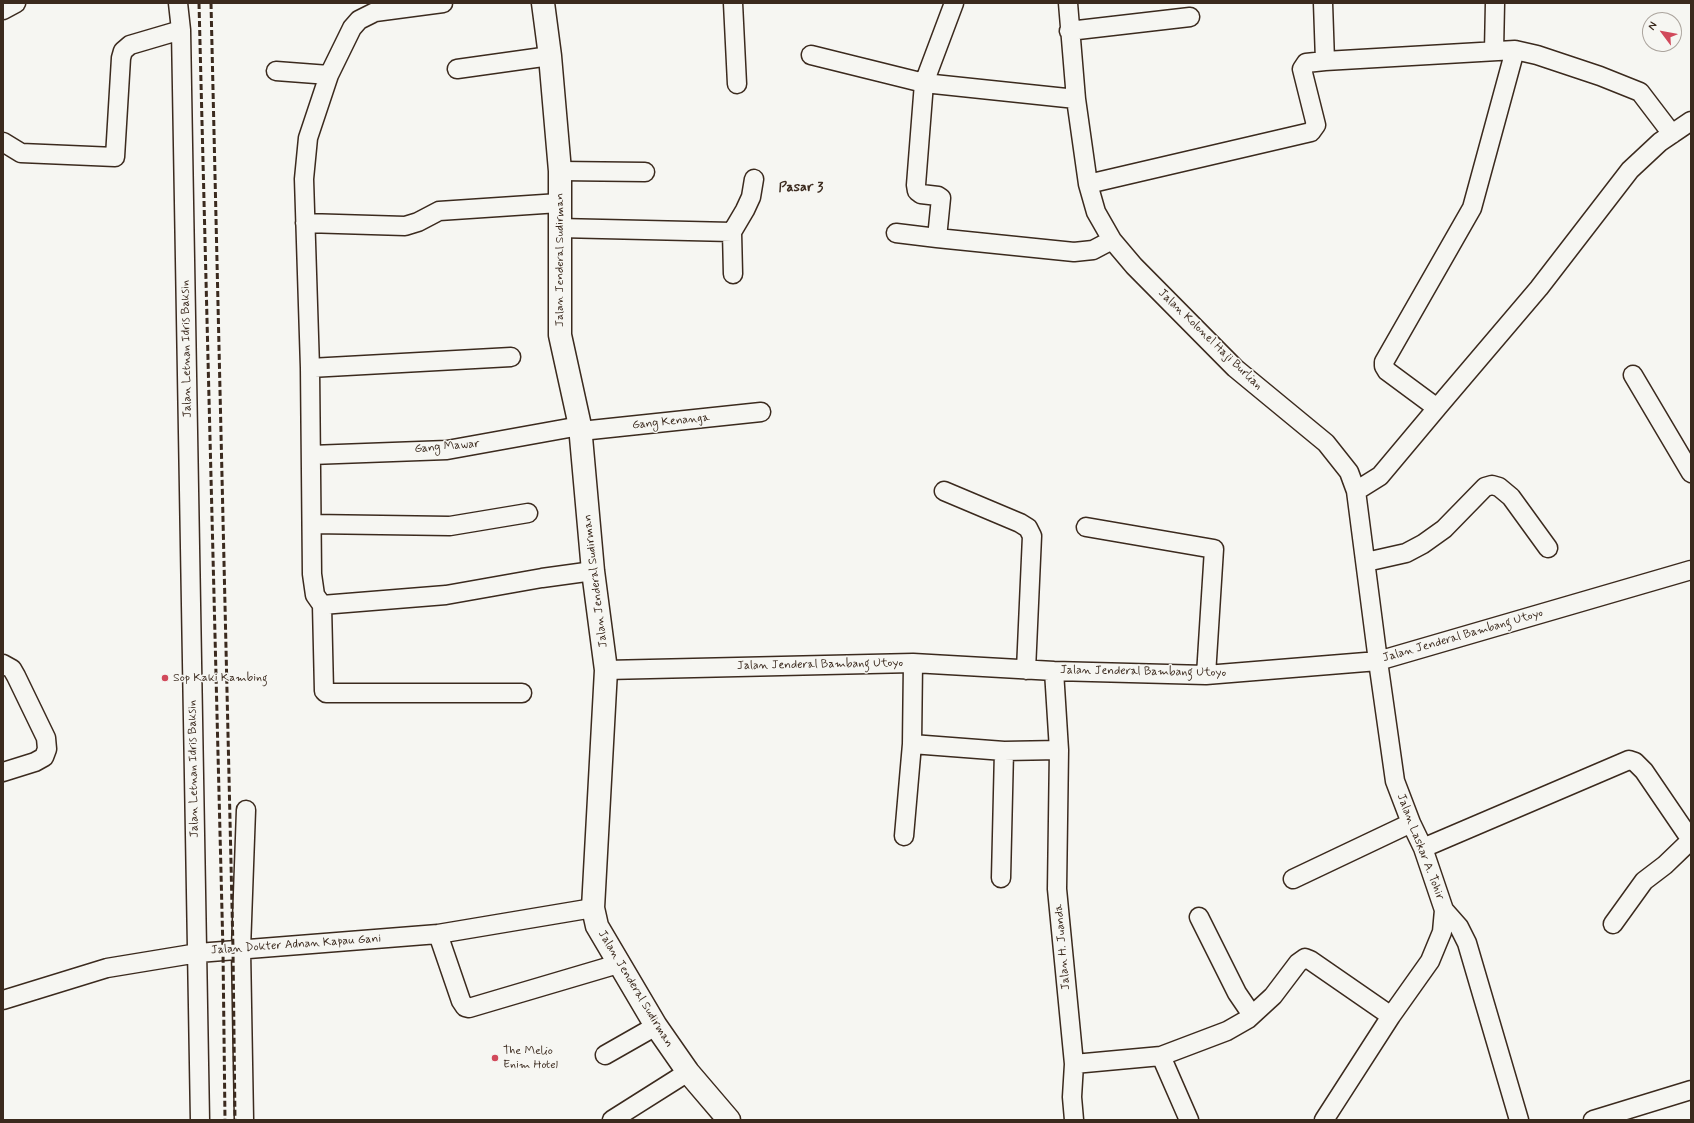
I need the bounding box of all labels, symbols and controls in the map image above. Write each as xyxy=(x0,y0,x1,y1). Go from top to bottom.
north arrow xyxy=(1642,12,1682,52)
text: N xyxy=(1645,19,1661,33)
district label: Pasar 3 xyxy=(779,180,823,196)
street label: Jalan Jenderal Sudirman xyxy=(553,193,567,327)
street label: Jalan Letnan Idris Baksin xyxy=(179,280,195,418)
street label: Jalan Kolonel Haji Burlian xyxy=(1155,286,1265,394)
street label: Gang Kenanga xyxy=(632,411,710,433)
street label: Gang Mawar xyxy=(414,437,480,457)
street label: Jalan Jenderal Sudirman xyxy=(581,514,611,648)
street label: Jalan Jenderal Bambang Utoyo xyxy=(1381,606,1545,666)
street label: Jalan Jenderal Bambang Utoyo xyxy=(737,656,903,674)
street label: Jalan Jenderal Bambang Utoyo xyxy=(1060,663,1226,681)
place label: Sop Kaki Kambing xyxy=(173,671,268,685)
marker: Sop Kaki Kambing xyxy=(160,673,170,683)
street label: Jalan Letnan Idris Baksin xyxy=(186,700,202,838)
street label: Jalan Laskar A. Tohir xyxy=(1393,792,1447,902)
street label: Jalan H. Juanda xyxy=(1052,903,1074,991)
street label: Jalan Jenderal Sudirman xyxy=(594,928,676,1050)
street label: Jalan Dokter Adnan Kapau Gani xyxy=(210,932,382,958)
place label: The Melio Enim Hotel xyxy=(503,1044,558,1072)
marker: The Melio Enim Hotel xyxy=(490,1053,500,1063)

